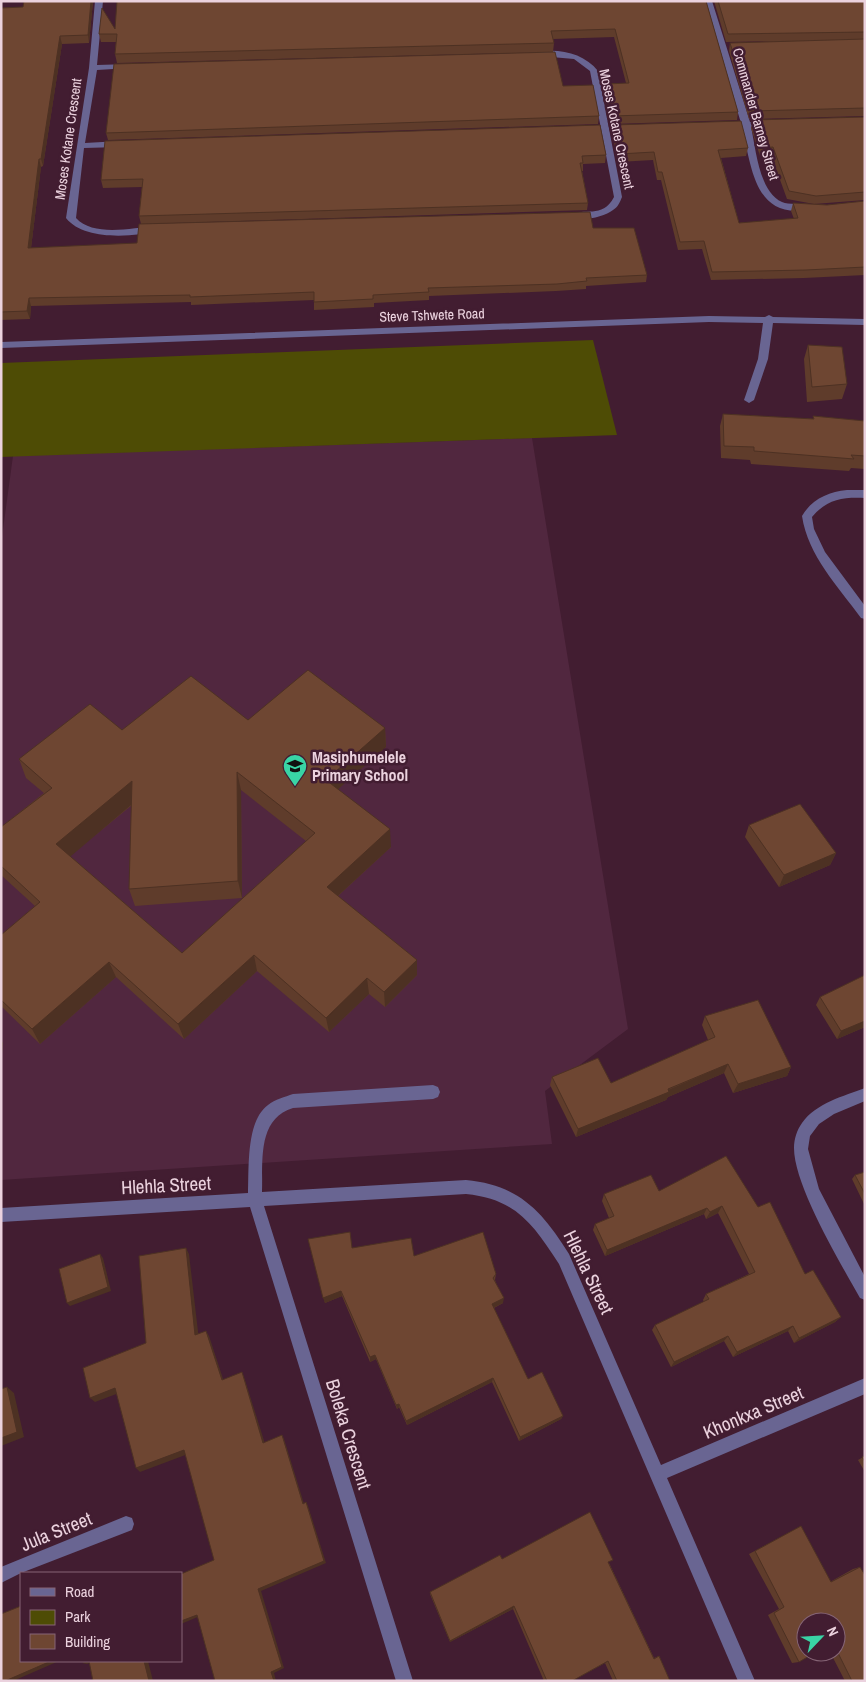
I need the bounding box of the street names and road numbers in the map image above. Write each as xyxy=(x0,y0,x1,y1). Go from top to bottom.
street label: Commander Barney Street xyxy=(729,46,783,182)
street label: Moses Kotane Crescent xyxy=(595,67,639,191)
street label: Moses Kotane Crescent xyxy=(51,77,85,201)
street label: Steve Tshwete Road xyxy=(379,304,485,326)
street label: Hlehla Street xyxy=(120,1170,212,1200)
street label: Hlehla Street xyxy=(558,1226,621,1319)
street label: Boleka Crescent xyxy=(320,1376,378,1493)
street label: Khonkxa Street xyxy=(699,1379,808,1445)
street label: Jula Street xyxy=(17,1505,96,1557)

